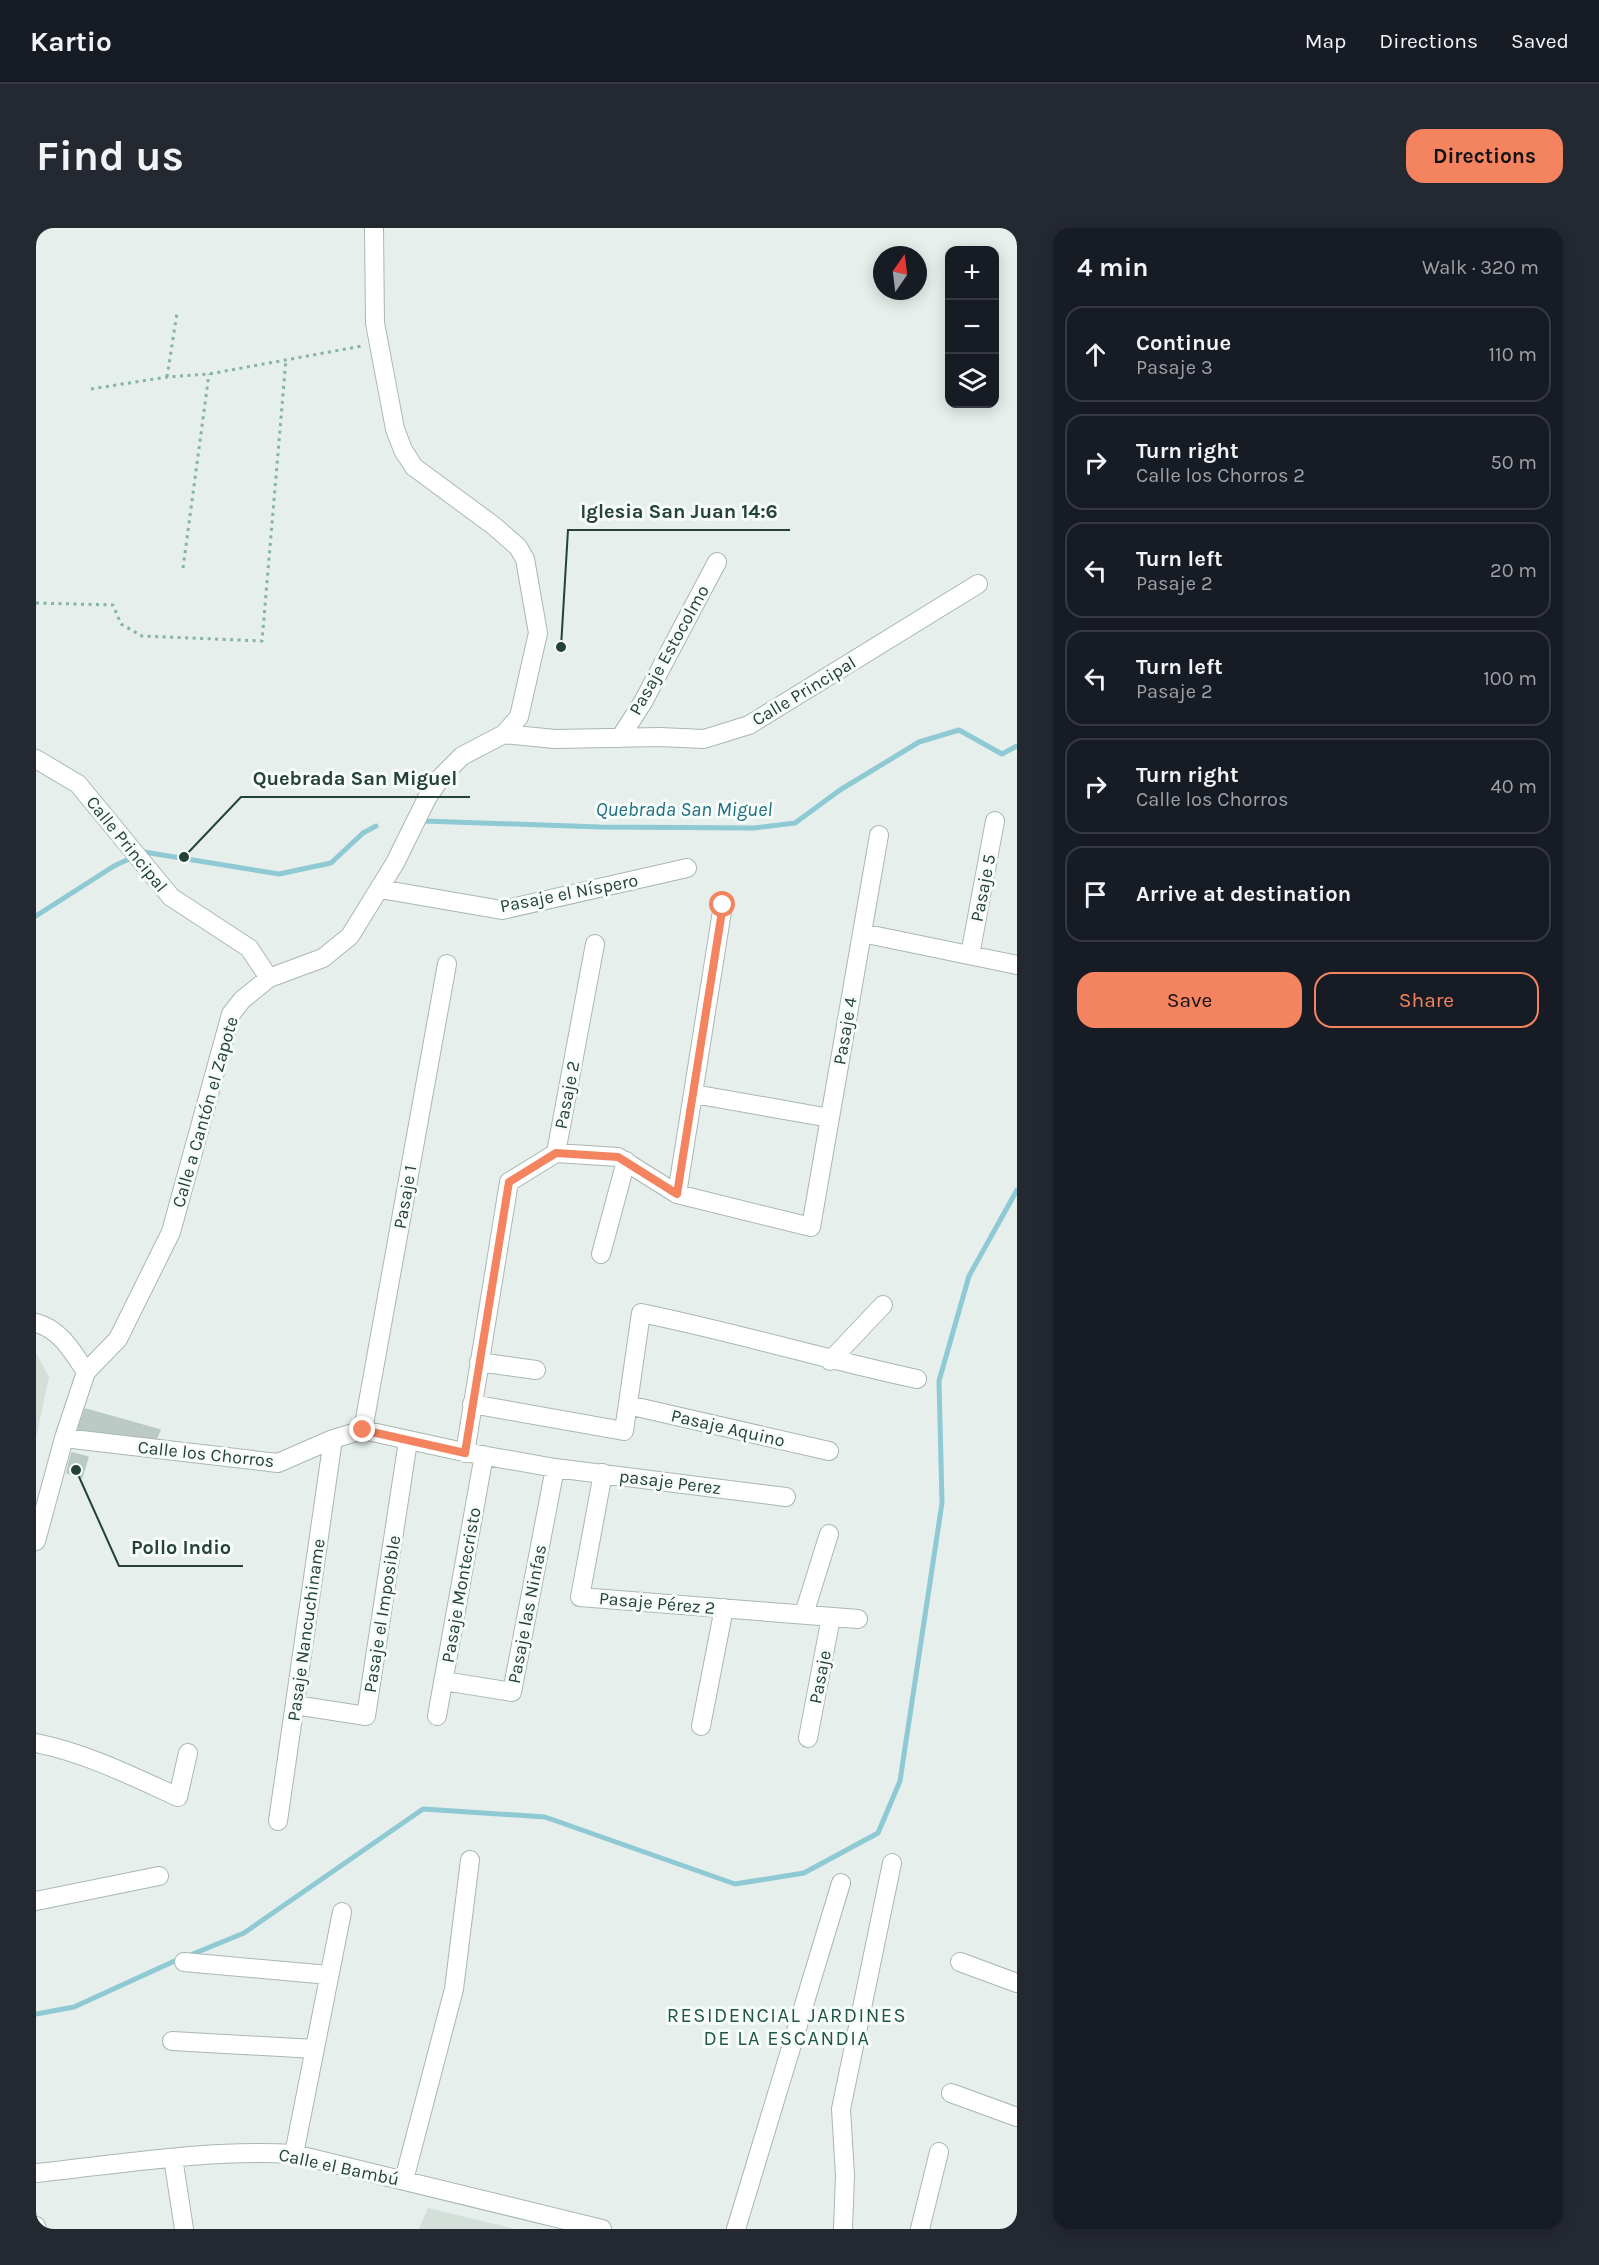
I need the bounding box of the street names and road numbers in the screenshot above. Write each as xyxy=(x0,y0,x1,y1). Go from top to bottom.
street label: Pasaje Estocolmo xyxy=(624,581,714,719)
street label: Calle Principal xyxy=(748,651,860,731)
street label: Calle Principal xyxy=(82,791,172,897)
street label: Pasaje 5 xyxy=(966,852,1000,924)
street label: Pasaje el Níspero xyxy=(498,869,640,917)
street label: Pasaje 4 xyxy=(828,995,862,1067)
street label: Calle a Cantón el Zapote xyxy=(167,1014,243,1210)
street label: Pasaje 2 xyxy=(550,1059,584,1131)
street label: Pasaje 1 xyxy=(389,1163,421,1231)
street label: Pasaje Aquino xyxy=(669,1404,787,1452)
street label: Calle los Chorros xyxy=(137,1436,275,1472)
street label: pasaje Perez xyxy=(618,1465,722,1499)
street label: Pasaje Montecristo xyxy=(436,1505,486,1665)
street label: Pasaje el Imposible xyxy=(359,1534,405,1694)
street label: Pasaje Nancuchiname xyxy=(282,1537,330,1723)
street label: Pasaje las Ninfas xyxy=(503,1543,551,1685)
street label: Pasaje Pérez 2 xyxy=(598,1587,716,1619)
street label: Pasaje xyxy=(804,1648,836,1706)
street label: Calle el Bambú xyxy=(277,2143,401,2191)

